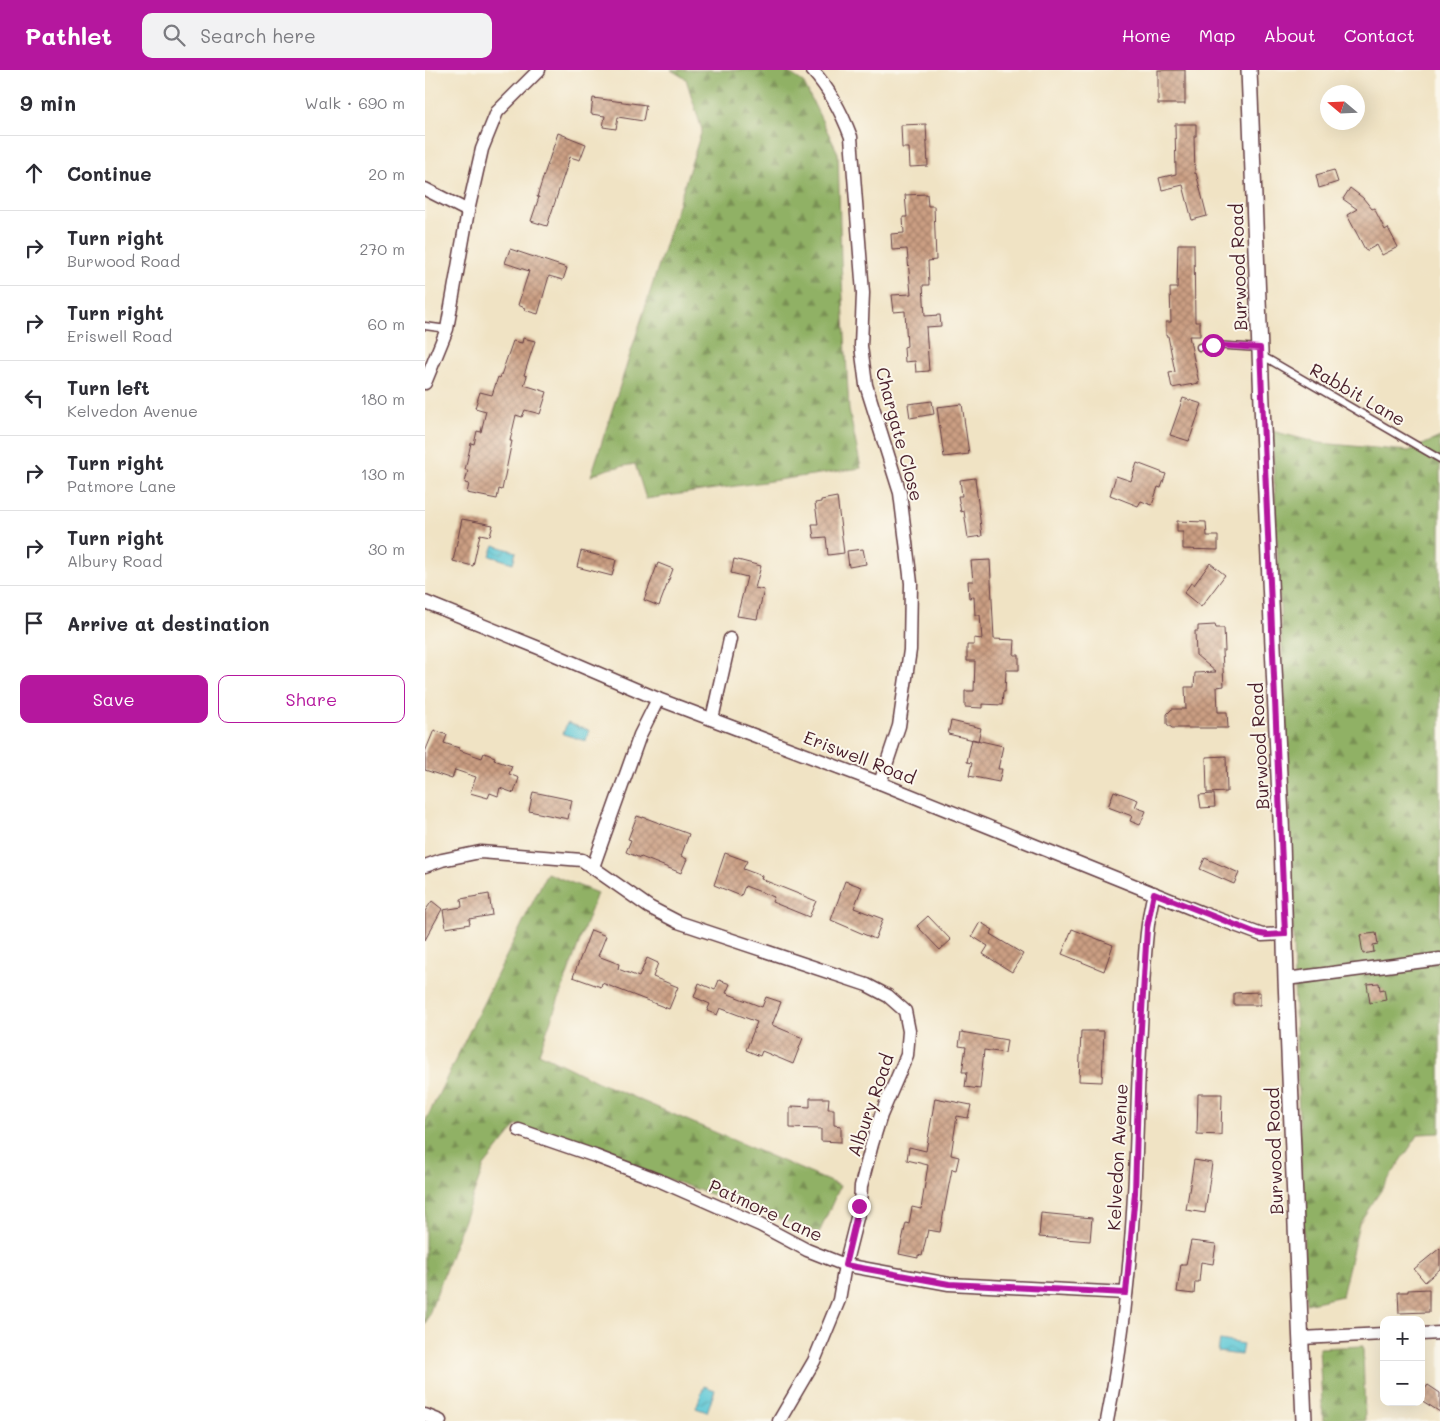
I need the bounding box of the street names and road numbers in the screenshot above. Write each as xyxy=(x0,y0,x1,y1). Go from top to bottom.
street label: Burwood Road xyxy=(1224,203,1252,331)
street label: Rabbit Lane xyxy=(1306,357,1410,431)
street label: Chargate Close xyxy=(871,364,929,504)
street label: Burwood Road xyxy=(1244,682,1274,810)
street label: Eriswell Road xyxy=(800,725,920,789)
street label: Albury Road xyxy=(841,1050,899,1160)
street label: Kelvedon Avenue xyxy=(1101,1083,1133,1231)
street label: Burwood Road xyxy=(1260,1087,1288,1215)
street label: Patmore Lane xyxy=(705,1173,827,1247)

